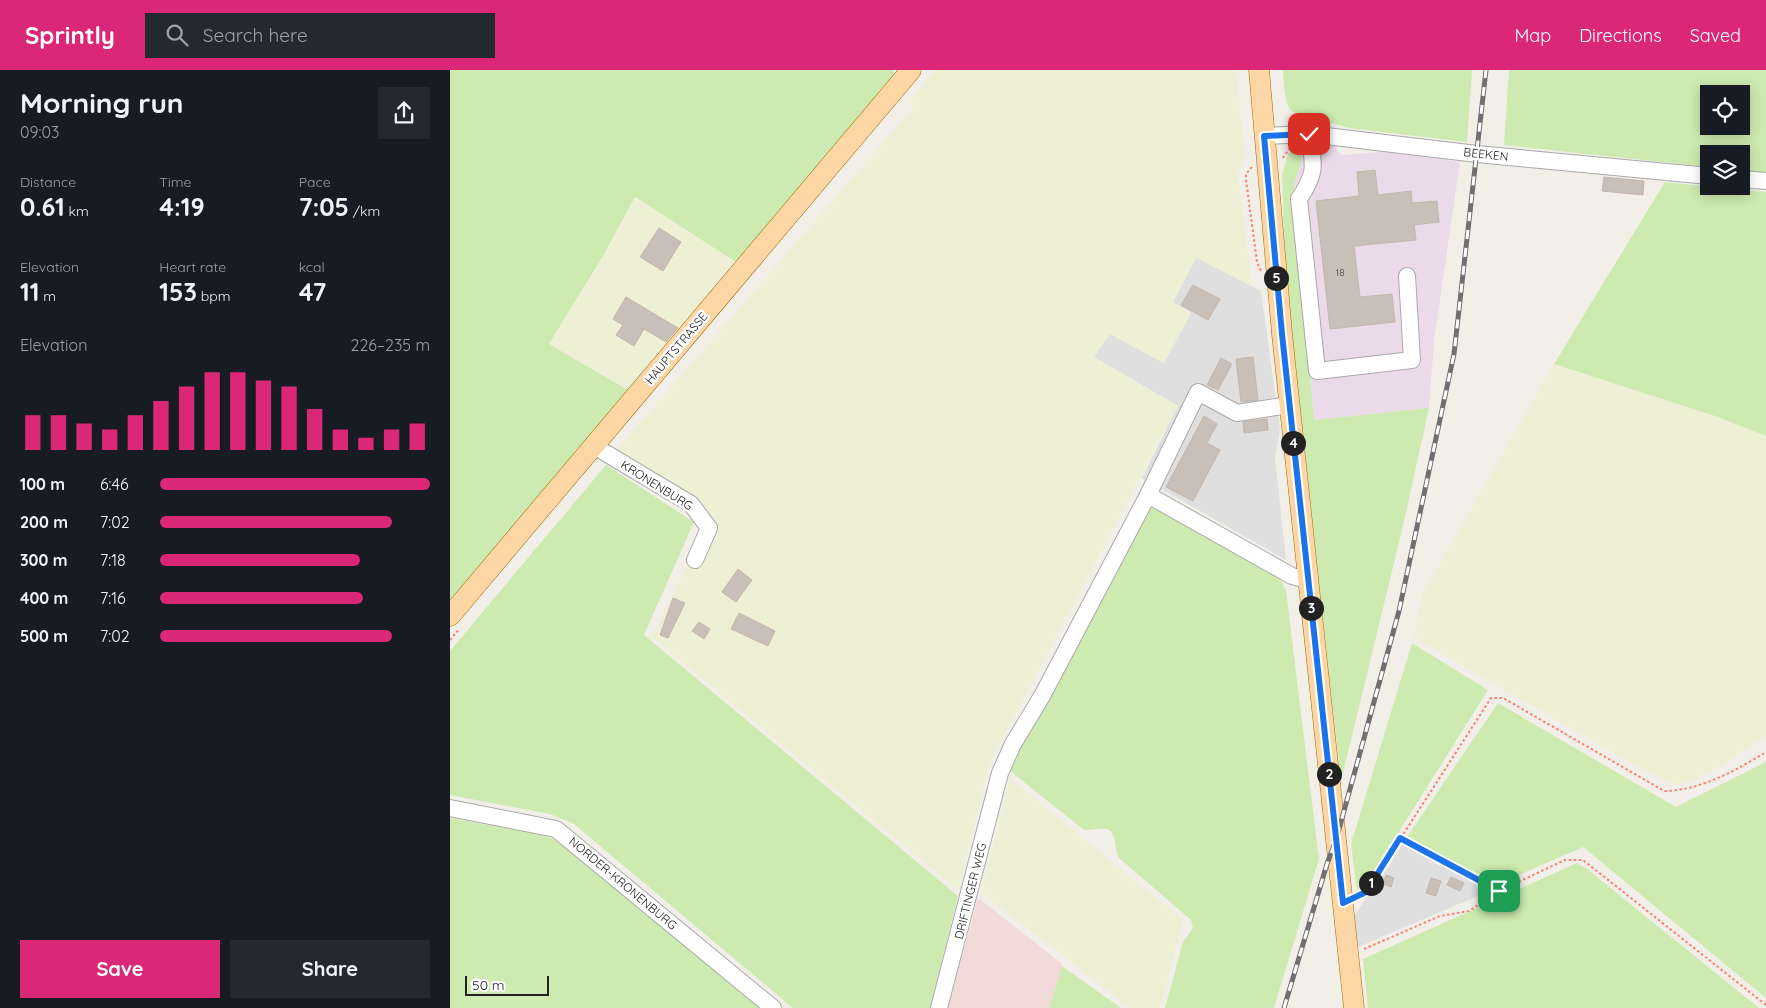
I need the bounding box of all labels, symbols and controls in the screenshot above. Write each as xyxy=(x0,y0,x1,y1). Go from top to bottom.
search box xyxy=(145,13,495,58)
text: Sprintly xyxy=(25,20,115,50)
icon: search xyxy=(163,21,191,49)
text: Search here xyxy=(203,23,308,47)
text: Map xyxy=(1514,24,1551,47)
text: Directions xyxy=(1579,24,1662,47)
text: Saved xyxy=(1690,24,1741,47)
text: Morning run xyxy=(20,85,184,120)
map controls xyxy=(1700,85,1750,195)
button: locate xyxy=(1700,85,1750,135)
button: share xyxy=(378,87,430,139)
pin xyxy=(1288,113,1330,155)
icon: check xyxy=(1295,120,1323,148)
text: 09:03 xyxy=(20,122,59,142)
street label: BEEKEN xyxy=(1463,144,1509,164)
button: layers xyxy=(1700,145,1750,195)
text: Distance xyxy=(20,173,76,191)
text: Time xyxy=(159,173,191,191)
text: Pace xyxy=(299,173,331,191)
text: 0.61 xyxy=(20,191,65,222)
text: 4:19 xyxy=(159,191,205,222)
text: 7:05 xyxy=(299,191,349,222)
text: km xyxy=(65,202,89,220)
text: /km xyxy=(349,202,380,220)
text: Elevation xyxy=(20,258,79,276)
text: Heart rate xyxy=(159,258,226,276)
text: kcal xyxy=(299,258,325,276)
pin: 5 xyxy=(1264,266,1288,290)
house number: 18 xyxy=(1335,266,1345,279)
text: 5 xyxy=(1272,269,1281,287)
text: 11 xyxy=(20,276,39,307)
text: 153 xyxy=(159,276,197,307)
text: 47 xyxy=(299,276,326,307)
text: m xyxy=(39,287,56,305)
text: bpm xyxy=(197,287,230,305)
street label: HAUPTSTRASSE xyxy=(642,309,711,387)
text: Elevation xyxy=(20,335,87,355)
text: 226–235 m xyxy=(351,335,430,355)
pin: 4 xyxy=(1280,430,1306,456)
text: 4 xyxy=(1289,434,1298,452)
street label: KRONENBURG xyxy=(618,457,696,513)
text: 100 m xyxy=(20,474,65,494)
text: 6:46 xyxy=(100,474,129,494)
text: 200 m xyxy=(20,512,68,532)
text: 7:02 xyxy=(100,512,130,532)
text: 300 m xyxy=(20,550,67,570)
text: 7:18 xyxy=(100,550,126,570)
text: 400 m xyxy=(20,588,68,608)
text: 7:16 xyxy=(100,588,126,608)
pin: 3 xyxy=(1298,596,1324,620)
text: 3 xyxy=(1308,599,1315,617)
text: 500 m xyxy=(20,626,68,646)
text: 7:02 xyxy=(100,626,130,646)
pin: 2 xyxy=(1316,762,1342,786)
text: 2 xyxy=(1326,765,1333,783)
street label: NORDER-KRONENBURG xyxy=(566,833,680,933)
street label: DRIFTINGER WEG xyxy=(951,841,989,941)
pin: 1 xyxy=(1358,870,1384,896)
pin xyxy=(1478,870,1520,912)
text: 1 xyxy=(1369,874,1374,892)
icon: arrive xyxy=(1485,877,1513,905)
button: Save xyxy=(20,940,220,998)
button: Share xyxy=(230,940,430,998)
scale bar xyxy=(465,973,549,996)
text: 50 m xyxy=(472,976,505,994)

